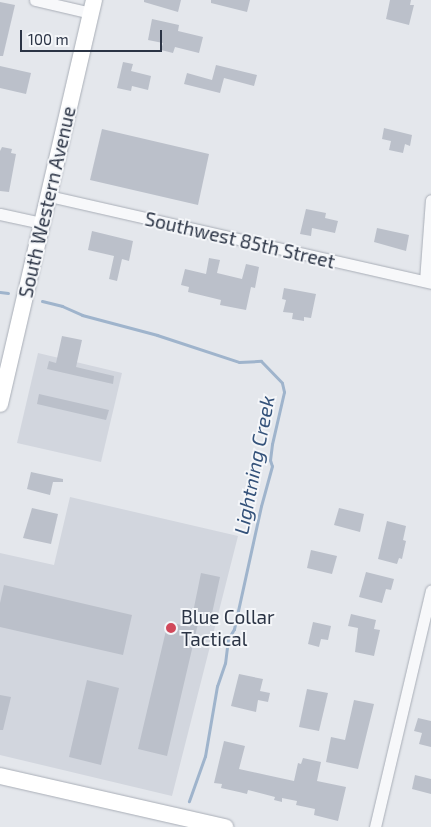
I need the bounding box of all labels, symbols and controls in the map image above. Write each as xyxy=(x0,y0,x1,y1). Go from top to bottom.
scale bar xyxy=(22,20,165,52)
text: 100 m xyxy=(28,30,69,48)
street label: South Western Avenue xyxy=(14,104,80,300)
street label: Southwest 85th Street xyxy=(143,207,337,273)
water label: Lightning Creek xyxy=(229,394,279,536)
place label: Blue Collar Tactical xyxy=(181,606,275,650)
marker: Blue Collar Tactical xyxy=(165,622,177,634)

